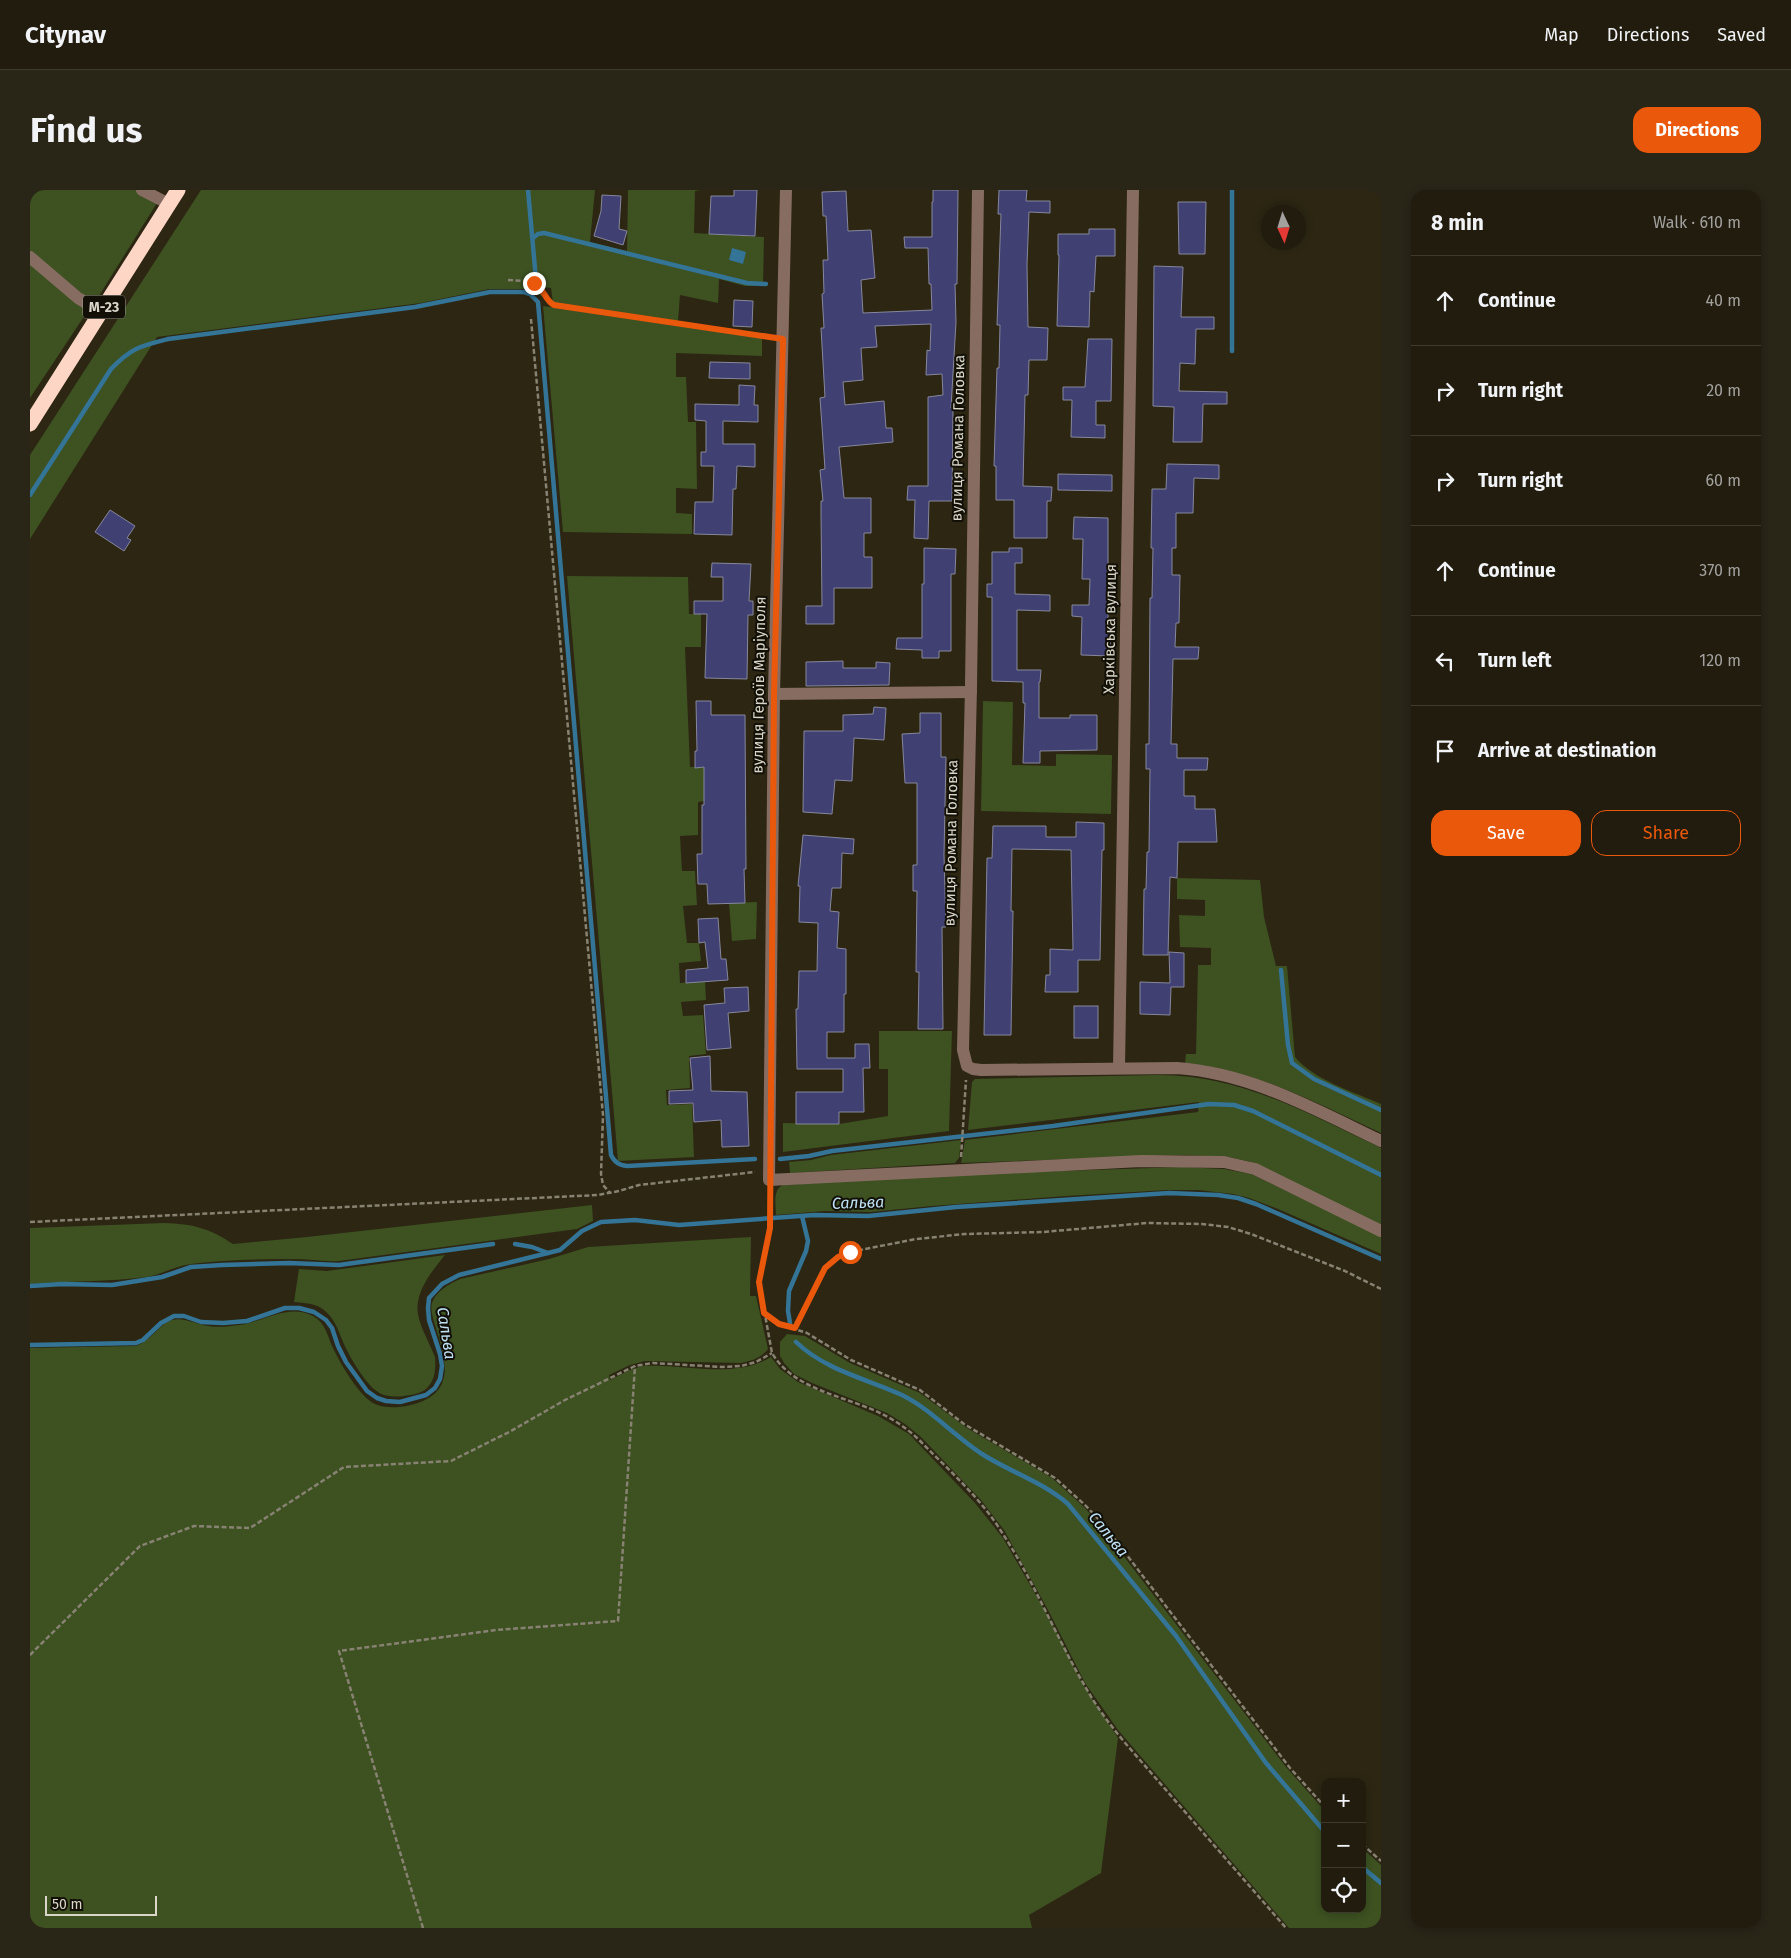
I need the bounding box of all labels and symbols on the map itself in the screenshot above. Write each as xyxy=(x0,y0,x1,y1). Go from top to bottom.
north arrow xyxy=(1261,205,1306,250)
route end xyxy=(523,272,546,295)
road number: М-23 xyxy=(83,295,125,318)
street label: вулиця Романа Головка xyxy=(948,354,968,522)
street label: Харківська вулиця xyxy=(1100,564,1120,694)
street label: вулиця Героїв Маріуполя xyxy=(748,596,770,774)
street label: вулиця Романа Головка xyxy=(941,759,961,927)
water label: Сальва xyxy=(831,1192,885,1213)
route start xyxy=(839,1241,862,1264)
water label: Сальва xyxy=(433,1306,460,1361)
water label: Сальва xyxy=(1085,1508,1133,1561)
scale bar xyxy=(45,1893,158,1916)

